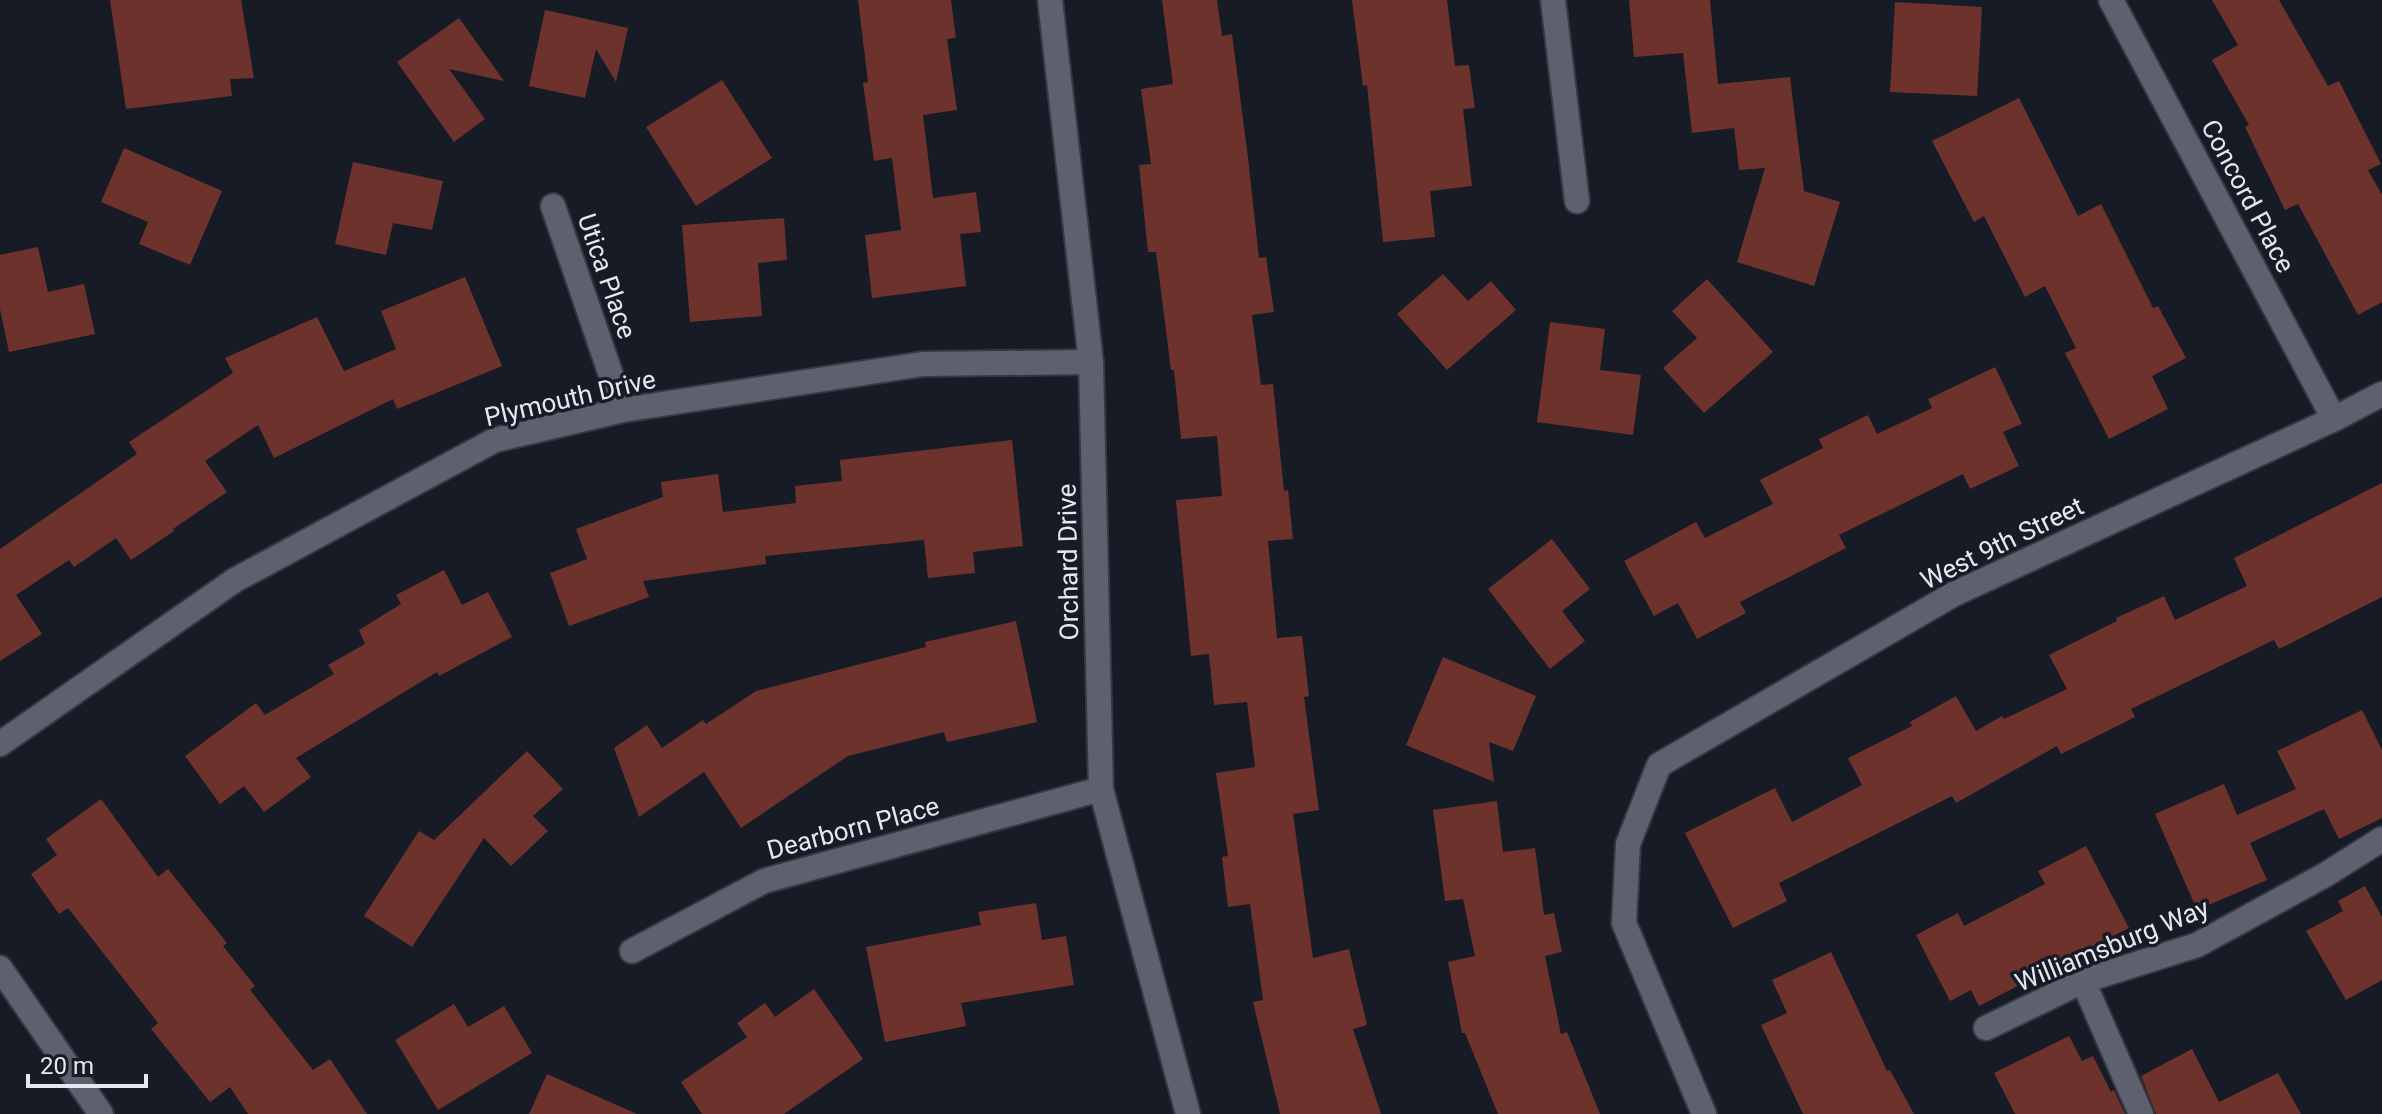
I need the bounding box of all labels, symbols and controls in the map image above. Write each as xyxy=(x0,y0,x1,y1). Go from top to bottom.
street label: Concord Place xyxy=(2195,115,2301,277)
street label: Utica Place xyxy=(572,210,642,342)
street label: Plymouth Drive xyxy=(482,364,658,432)
street label: Orchard Drive xyxy=(1052,483,1084,641)
street label: West 9th Street xyxy=(1916,491,2088,595)
street label: Dearborn Place xyxy=(764,791,942,865)
street label: Williamsburg Way xyxy=(2011,892,2213,998)
scale bar xyxy=(28,1038,146,1088)
text: 20 m xyxy=(40,1052,94,1080)

